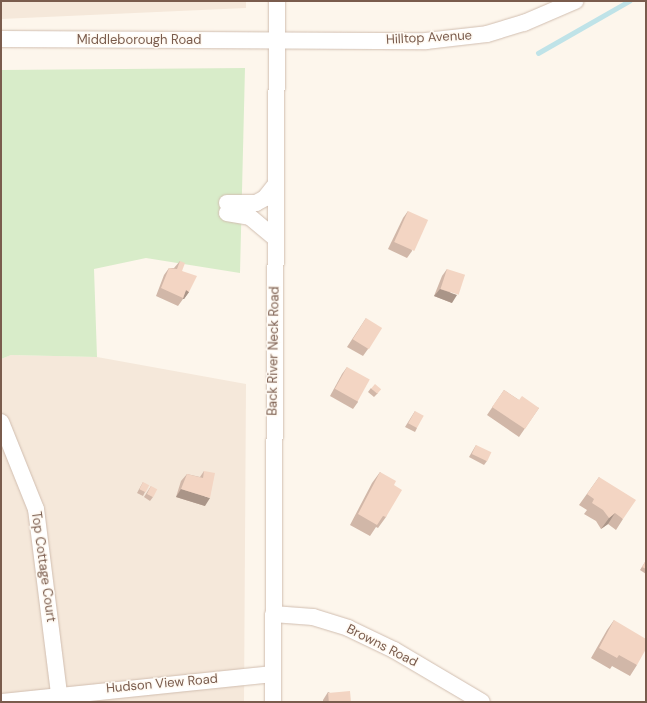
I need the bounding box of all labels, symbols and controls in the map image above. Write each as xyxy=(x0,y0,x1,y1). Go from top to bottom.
street label: Hilltop Avenue xyxy=(386,28,472,48)
street label: Middleborough Road xyxy=(77,32,201,48)
street label: Back River Neck Road xyxy=(265,286,283,416)
street label: Top Cottage Court xyxy=(28,511,58,623)
street label: Browns Road xyxy=(344,621,420,671)
street label: Hudson View Road xyxy=(105,671,219,697)

